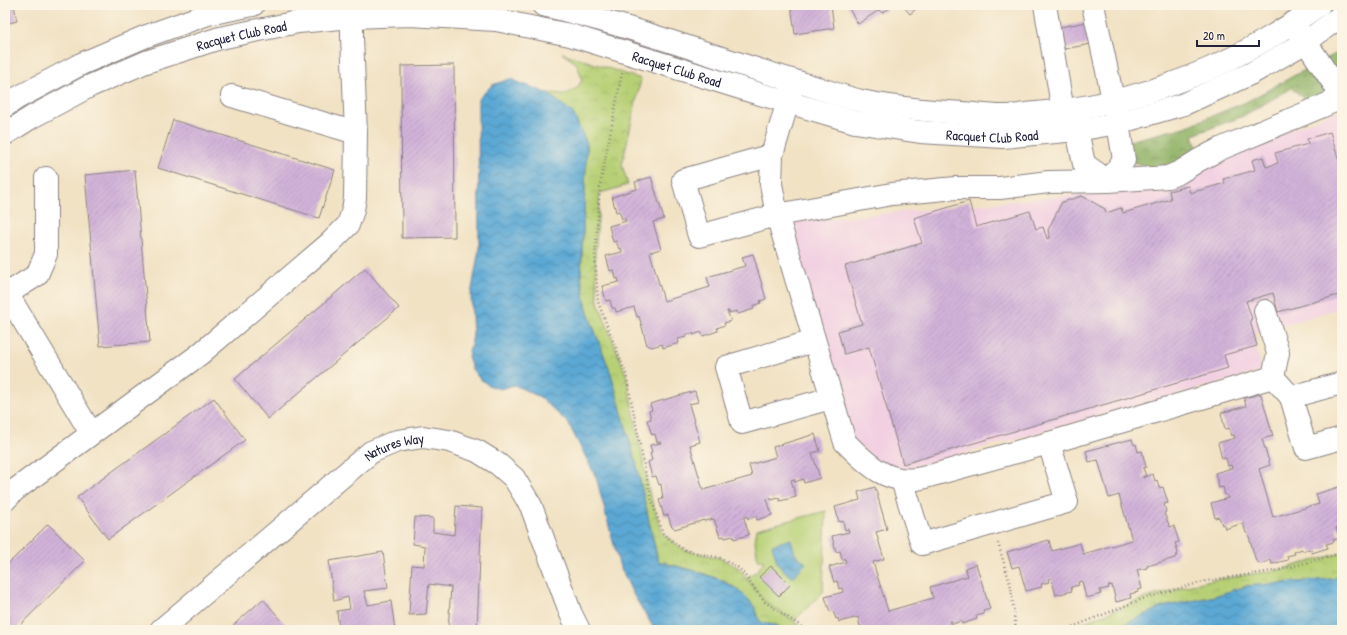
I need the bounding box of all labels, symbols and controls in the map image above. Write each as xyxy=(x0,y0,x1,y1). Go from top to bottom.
street label: Racquet Club Road xyxy=(194,15,289,55)
scale bar xyxy=(1197,22,1259,48)
text: 20 m xyxy=(1203,27,1225,44)
street label: Racquet Club Road xyxy=(630,46,724,91)
street label: Racquet Club Road xyxy=(946,124,1039,147)
street label: Natures Way xyxy=(359,427,425,464)

